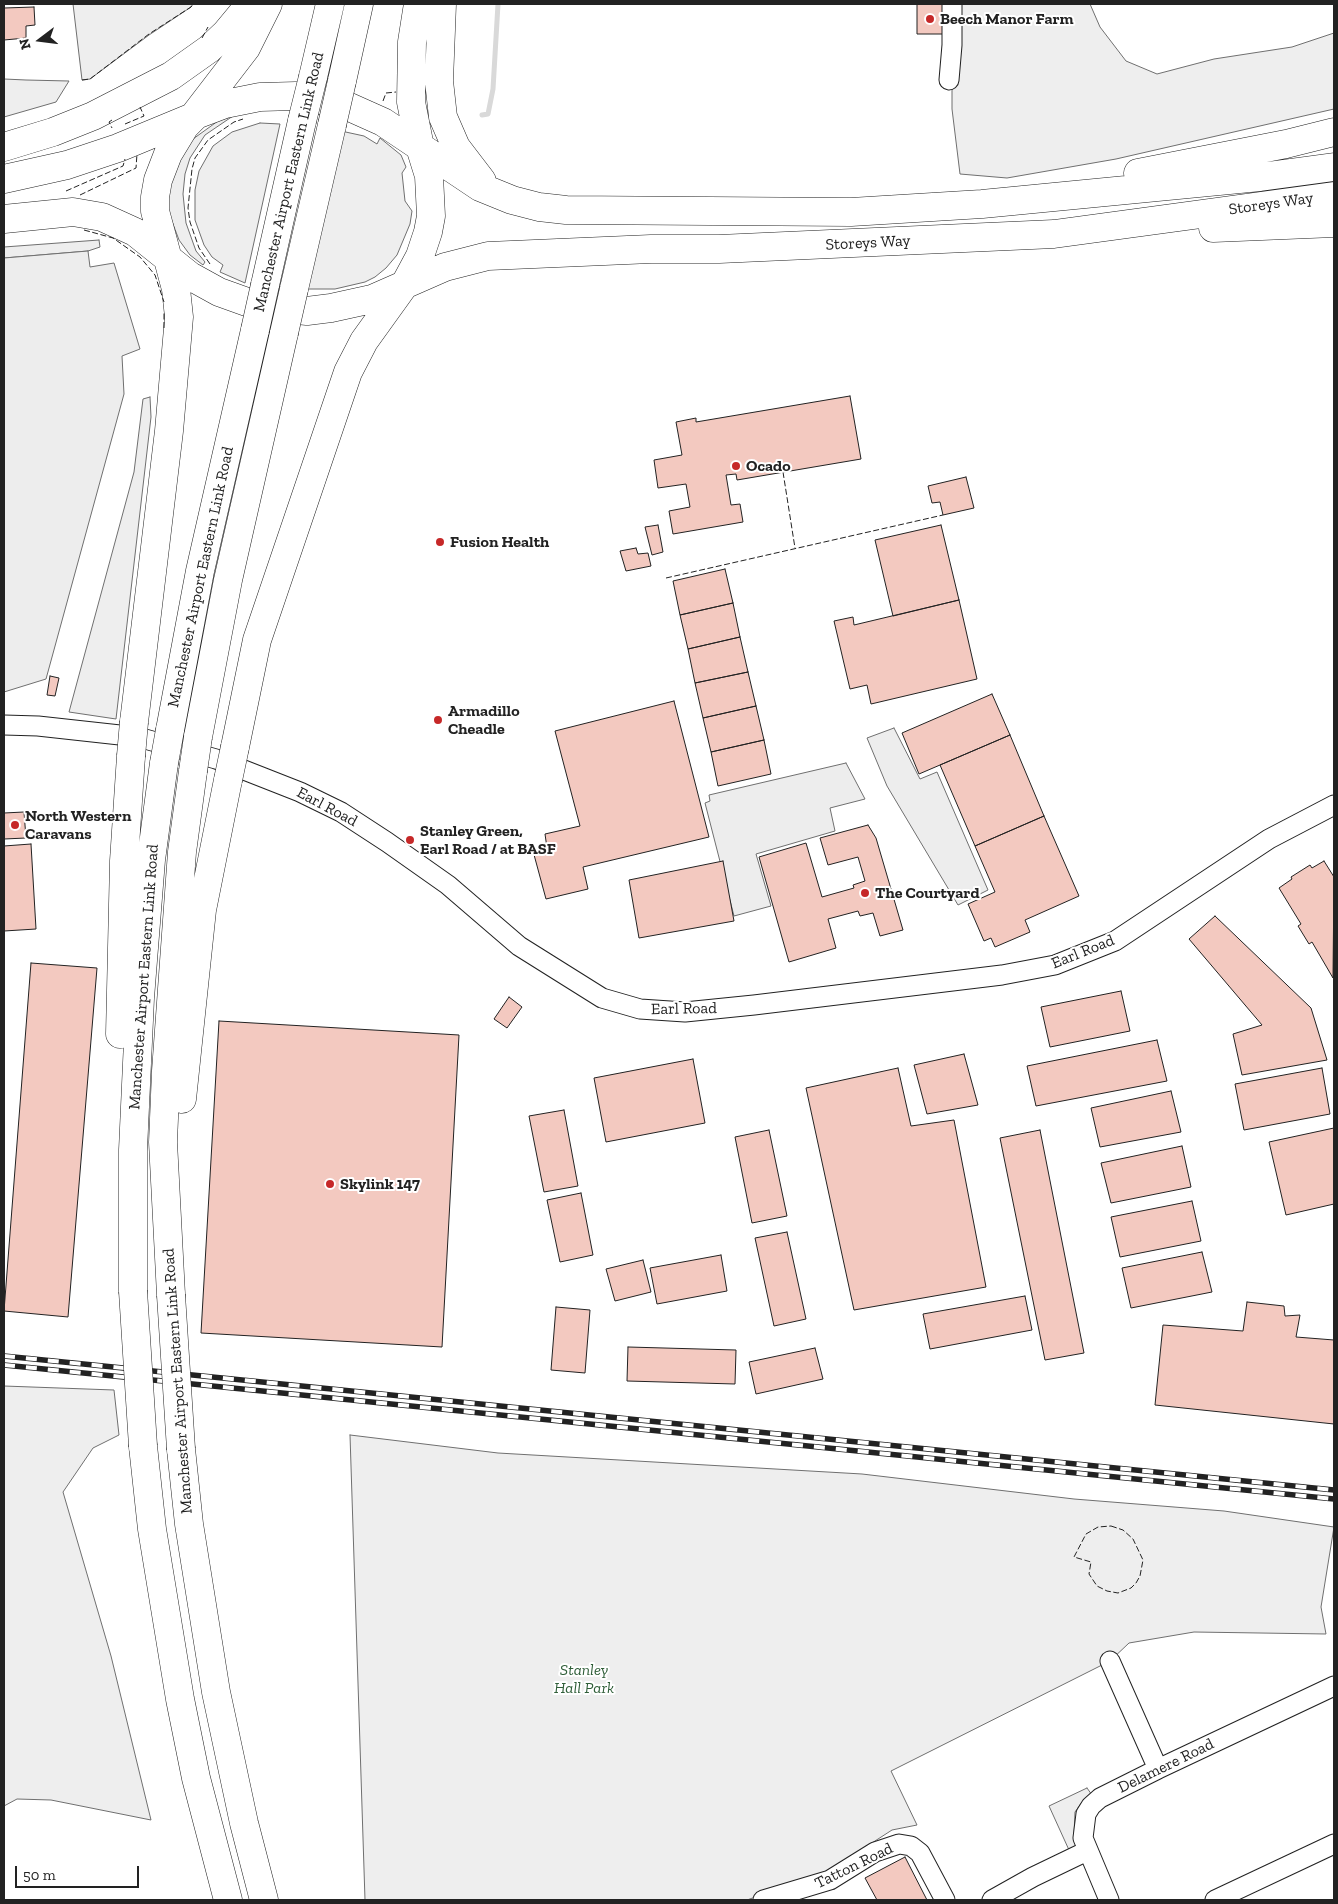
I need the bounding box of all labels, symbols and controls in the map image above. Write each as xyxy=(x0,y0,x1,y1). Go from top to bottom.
place label: Beech Manor Farm xyxy=(940,9,1074,29)
marker: Beech Manor Farm xyxy=(924,13,936,25)
north arrow xyxy=(15,15,65,65)
text: N xyxy=(15,37,35,51)
street label: Manchester Airport Eastern Link Road xyxy=(250,50,328,314)
street label: Storeys Way xyxy=(1228,189,1314,219)
street label: Storeys Way xyxy=(825,231,911,255)
street label: Manchester Airport Eastern Link Road xyxy=(164,445,238,709)
place label: Ocado xyxy=(746,456,791,476)
marker: Ocado xyxy=(730,460,742,472)
place label: Fusion Health xyxy=(450,532,549,552)
marker: Fusion Health xyxy=(434,536,446,548)
place label: Armadillo Cheadle xyxy=(448,701,520,739)
marker: Armadillo Cheadle xyxy=(432,714,444,726)
street label: Earl Road xyxy=(293,783,361,831)
place label: North Western Caravans xyxy=(25,806,131,844)
marker: North Western Caravans xyxy=(9,819,21,831)
place label: Stanley Green, Earl Road / at BASF xyxy=(420,821,556,859)
marker: Stanley Green, Earl Road / at BASF xyxy=(404,834,416,846)
street label: Manchester Airport Eastern Link Road xyxy=(125,844,163,1110)
place label: The Courtyard xyxy=(875,883,980,903)
marker: The Courtyard xyxy=(859,887,871,899)
street label: Earl Road xyxy=(1049,931,1117,973)
street label: Earl Road xyxy=(651,999,717,1019)
place label: Skylink 147 xyxy=(340,1174,420,1194)
marker: Skylink 147 xyxy=(324,1178,336,1190)
street label: Manchester Airport Eastern Link Road xyxy=(159,1248,197,1514)
park label: Stanley Hall Park xyxy=(554,1660,614,1698)
street label: Delamere Road xyxy=(1115,1734,1217,1798)
street label: Tatton Road xyxy=(812,1839,896,1893)
scale bar xyxy=(18,1856,141,1888)
text: 50 m xyxy=(23,1866,56,1884)

